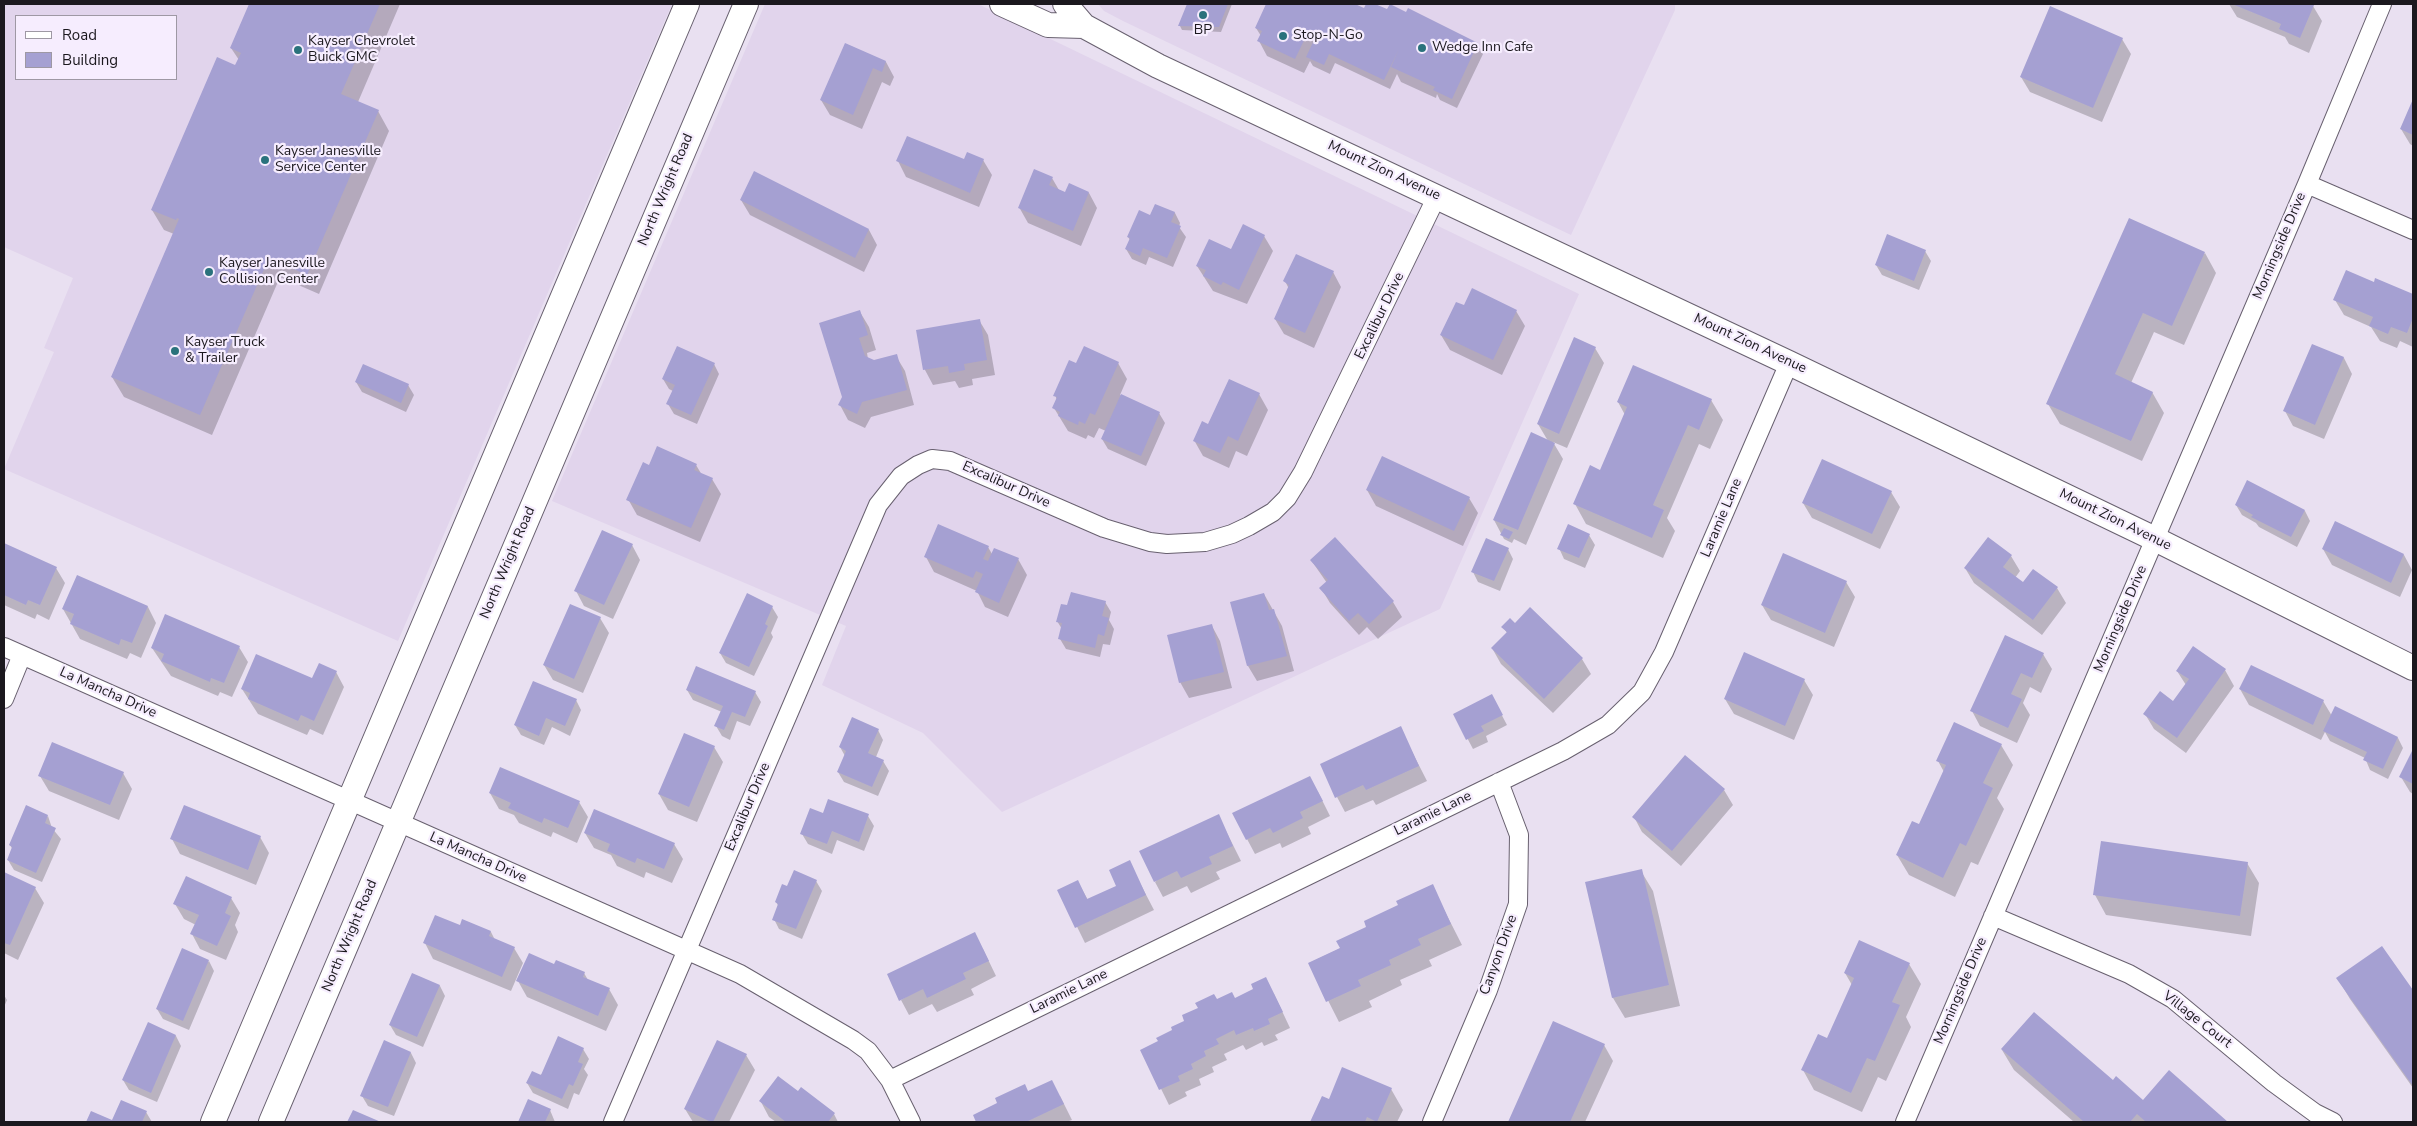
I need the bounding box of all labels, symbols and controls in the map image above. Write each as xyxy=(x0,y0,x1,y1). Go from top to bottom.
marker: BP xyxy=(1197,9,1209,21)
legend xyxy=(15,15,178,80)
place label: BP xyxy=(1194,23,1212,39)
text: Road xyxy=(62,25,97,45)
place label: Stop-N-Go xyxy=(1293,28,1363,44)
marker: Stop-N-Go xyxy=(1277,30,1289,42)
place label: Kayser Chevrolet Buick GMC xyxy=(308,34,415,66)
place label: Wedge Inn Cafe xyxy=(1432,40,1533,56)
marker: Wedge Inn Cafe xyxy=(1416,42,1428,54)
marker: Kayser Chevrolet Buick GMC xyxy=(292,44,304,56)
text: Building xyxy=(62,50,118,70)
street label: North Wright Road xyxy=(635,131,697,249)
street label: Mount Zion Avenue xyxy=(1325,137,1443,205)
place label: Kayser Janesville Service Center xyxy=(275,144,381,176)
marker: Kayser Janesville Service Center xyxy=(259,154,271,166)
street label: Morningside Drive xyxy=(2250,190,2310,302)
place label: Kayser Janesville Collision Center xyxy=(219,256,325,288)
marker: Kayser Janesville Collision Center xyxy=(203,266,215,278)
street label: Excalibur Drive xyxy=(1352,270,1408,362)
street label: Mount Zion Avenue xyxy=(1691,310,1809,378)
place label: Kayser Truck & Trailer xyxy=(185,335,265,368)
marker: Kayser Truck & Trailer xyxy=(169,345,181,357)
street label: Excalibur Drive xyxy=(959,458,1053,512)
street label: Laramie Lane xyxy=(1698,476,1746,560)
street label: Mount Zion Avenue xyxy=(2056,486,2174,554)
street label: North Wright Road xyxy=(477,504,539,622)
street label: Morningside Drive xyxy=(2091,563,2151,675)
street label: La Mancha Drive xyxy=(57,664,159,722)
street label: Excalibur Drive xyxy=(722,760,774,854)
street label: Laramie Lane xyxy=(1392,788,1474,840)
street label: La Mancha Drive xyxy=(427,829,529,887)
street label: North Wright Road xyxy=(319,877,381,995)
street label: Canyon Drive xyxy=(1477,913,1521,997)
street label: Morningside Drive xyxy=(1931,935,1991,1047)
street label: Laramie Lane xyxy=(1028,966,1110,1018)
street label: Village Court xyxy=(2159,988,2235,1052)

